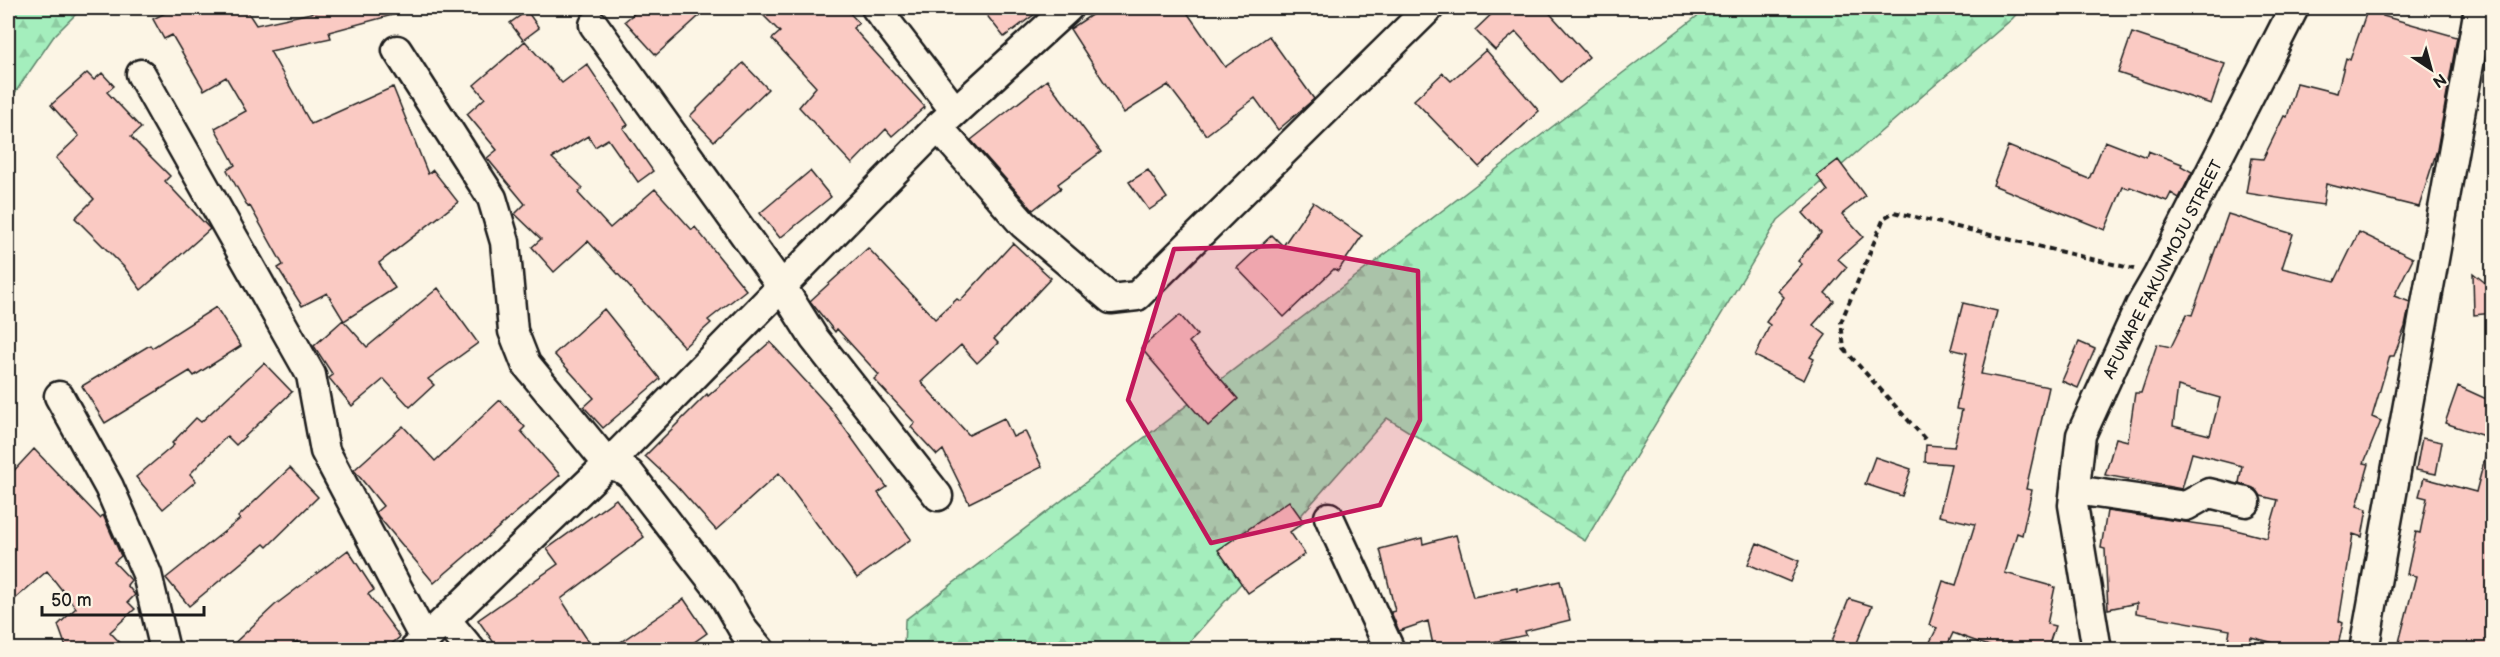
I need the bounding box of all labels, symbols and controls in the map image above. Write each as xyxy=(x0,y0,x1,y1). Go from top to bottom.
north arrow xyxy=(2401,39,2461,99)
text: N xyxy=(2428,69,2449,91)
street label: AFUWAPE FAKUNMOJU STREET xyxy=(2100,157,2227,382)
scale bar xyxy=(42,579,204,617)
text: 50 m xyxy=(51,590,92,611)

